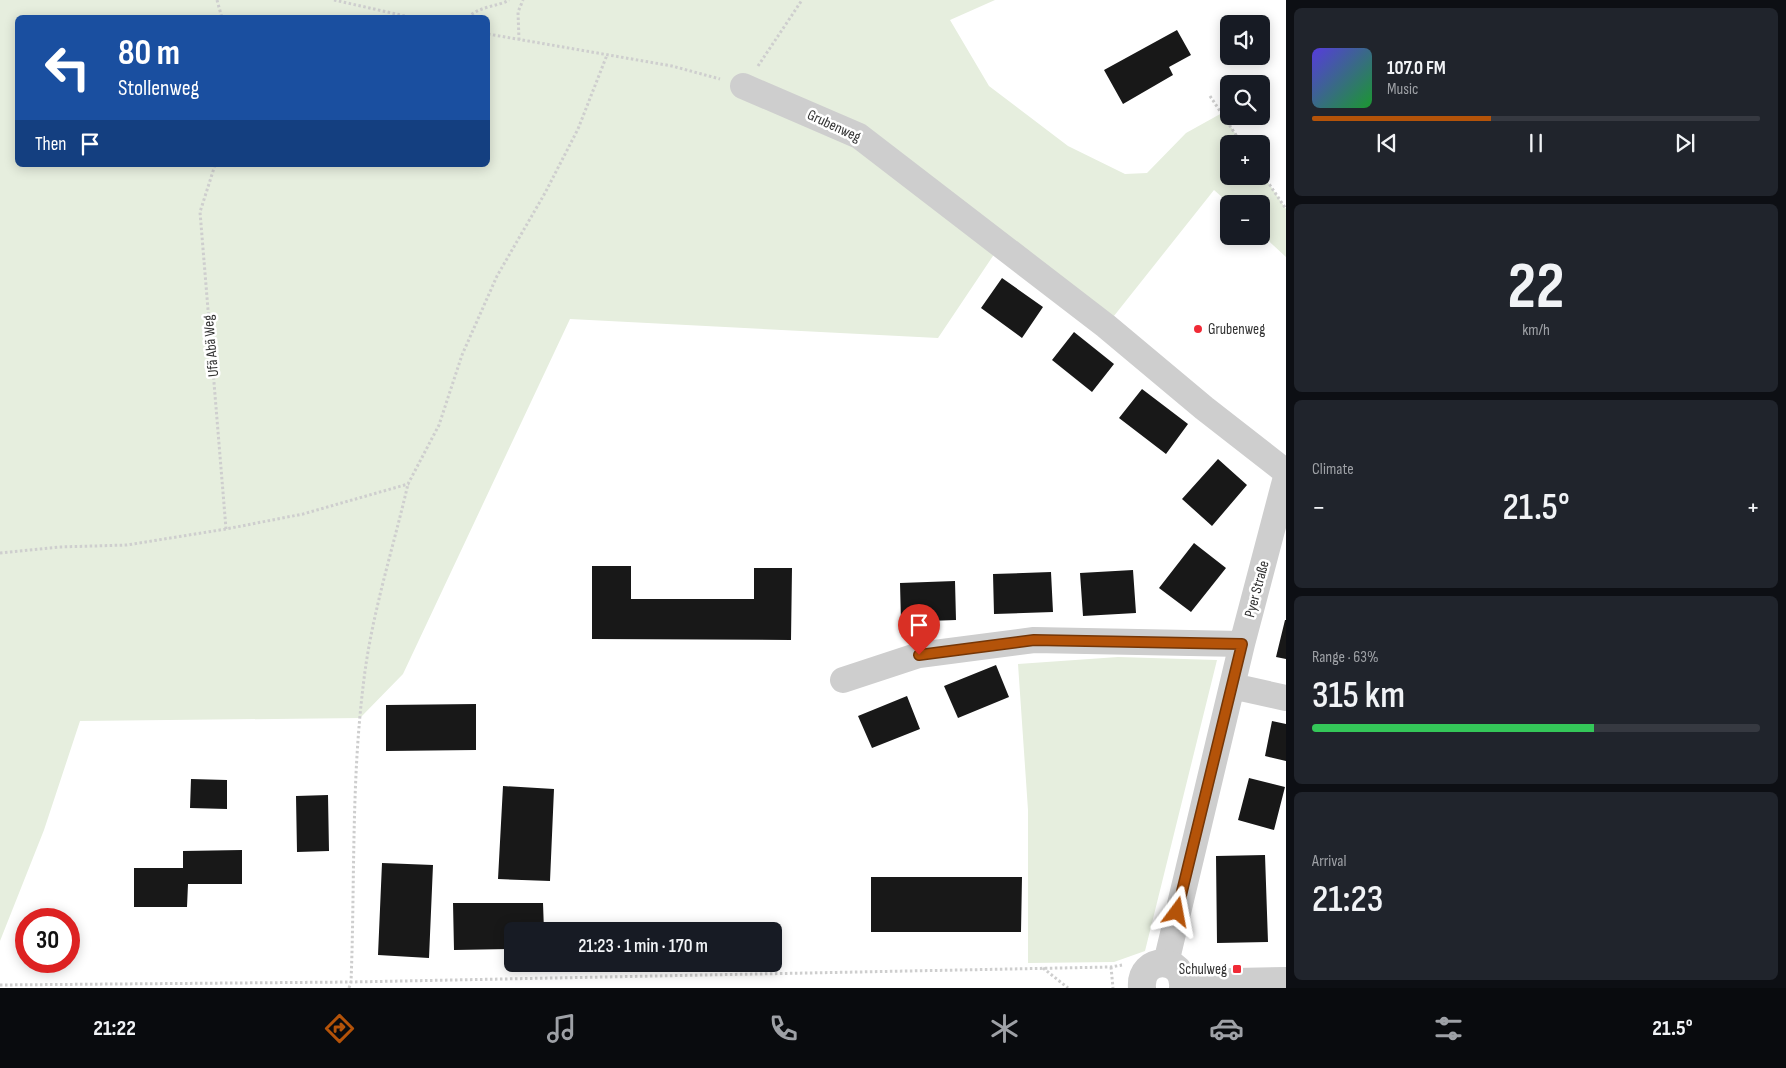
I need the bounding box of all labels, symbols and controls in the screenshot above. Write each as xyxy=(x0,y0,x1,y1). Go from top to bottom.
map controls xyxy=(1220,15,1270,245)
button: sound xyxy=(1220,15,1270,65)
text: 80 m xyxy=(118,32,180,75)
icon: left xyxy=(35,35,100,100)
text: 107.0 FM xyxy=(1387,57,1446,80)
text: Stollenweg xyxy=(118,75,199,102)
button: search xyxy=(1220,75,1270,125)
text: Music xyxy=(1387,80,1418,99)
street label: Grubenweg xyxy=(804,105,864,147)
icon: previous xyxy=(1373,129,1401,157)
icon: pause xyxy=(1522,129,1550,157)
icon: next xyxy=(1671,129,1699,157)
icon: arrive xyxy=(76,130,104,158)
text: Then xyxy=(35,133,66,156)
button: + xyxy=(1220,135,1270,185)
button: − xyxy=(1220,195,1270,245)
text: 22 xyxy=(1508,249,1564,327)
street label: Ufä Abä Weg xyxy=(199,314,223,378)
place label: Grubenweg xyxy=(1208,320,1265,339)
text: km/h xyxy=(1522,321,1550,340)
marker: Grubenweg xyxy=(1192,323,1204,335)
text: Climate xyxy=(1312,460,1354,479)
text: 21.5° xyxy=(1502,485,1570,530)
text: − xyxy=(1312,491,1326,524)
text: + xyxy=(1746,491,1760,524)
street label: Pyer Straße xyxy=(1240,558,1274,620)
pin xyxy=(898,604,940,655)
icon: arrive xyxy=(905,611,933,639)
text: Range · 63% xyxy=(1312,648,1379,667)
text: 315 km xyxy=(1312,673,1405,718)
text: Arrival xyxy=(1312,852,1346,871)
text: 21:23 xyxy=(1312,877,1383,922)
position arrow xyxy=(1150,885,1202,937)
speed limit sign: 30 xyxy=(15,908,80,973)
text: 21:23 · 1 min · 170 m xyxy=(578,935,708,958)
place label: Schulweg xyxy=(1179,960,1227,979)
marker: Schulweg xyxy=(1231,963,1243,975)
icon: directions xyxy=(322,1011,357,1046)
icon: music xyxy=(544,1011,579,1046)
icon: phone xyxy=(766,1011,801,1046)
icon: climate xyxy=(987,1011,1022,1046)
icon: car xyxy=(1209,1011,1244,1046)
icon: filters xyxy=(1431,1011,1466,1046)
text: 21:22 xyxy=(93,1015,136,1042)
text: 21.5° xyxy=(1652,1015,1693,1042)

